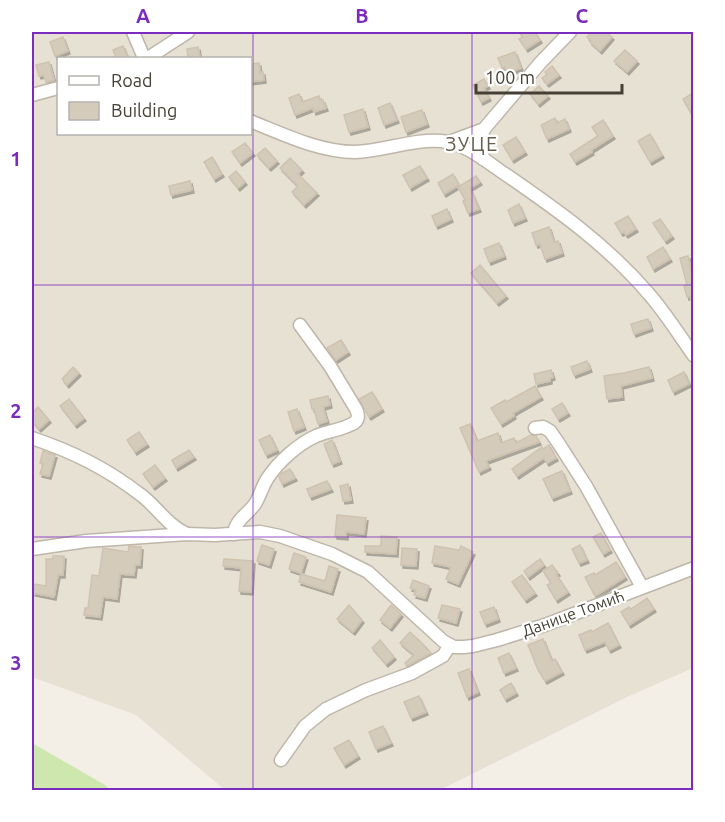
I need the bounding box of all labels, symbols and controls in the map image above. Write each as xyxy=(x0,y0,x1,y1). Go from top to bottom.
text: A xyxy=(136,4,150,27)
text: B xyxy=(355,4,369,27)
text: C xyxy=(576,4,589,27)
legend xyxy=(57,57,252,135)
scale bar xyxy=(476,57,622,95)
text: 100 m xyxy=(485,67,535,87)
text: Road xyxy=(111,70,153,90)
text: Building xyxy=(111,100,177,120)
district label: ЗУЦЕ xyxy=(445,132,499,155)
text: 1 xyxy=(10,147,22,170)
text: 2 xyxy=(10,399,22,422)
street label: Данице Томић xyxy=(519,586,627,640)
text: 3 xyxy=(10,651,22,674)

